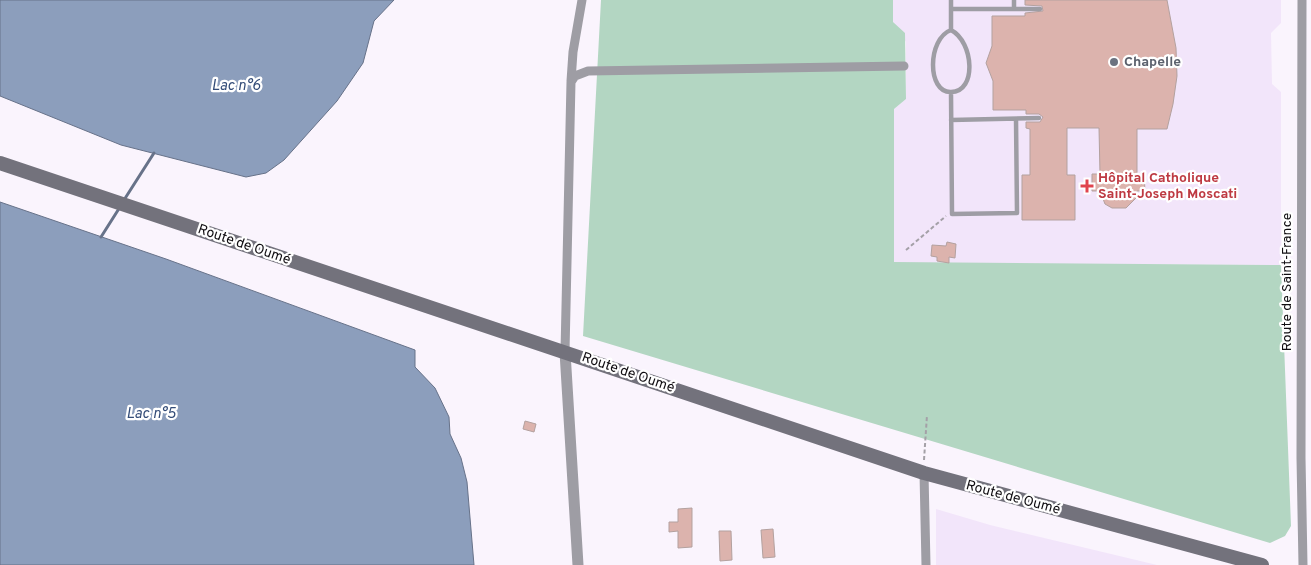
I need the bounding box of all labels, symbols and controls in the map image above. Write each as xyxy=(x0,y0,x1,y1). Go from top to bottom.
place label: Chapelle xyxy=(1124,54,1181,71)
marker: Chapelle xyxy=(1108,56,1120,68)
water label: Lac n°6 xyxy=(211,77,261,96)
place label: Hôpital Catholique Saint-Joseph Moscati xyxy=(1098,170,1237,203)
marker: Hôpital Catholique Saint-Joseph Moscati xyxy=(1080,179,1094,193)
street label: Route de Saint-France xyxy=(1279,213,1296,351)
street label: Route de Oumé xyxy=(195,221,293,269)
street label: Route de Oumé xyxy=(579,349,677,397)
water label: Lac n°5 xyxy=(126,405,177,424)
street label: Route de Oumé xyxy=(964,477,1062,519)

